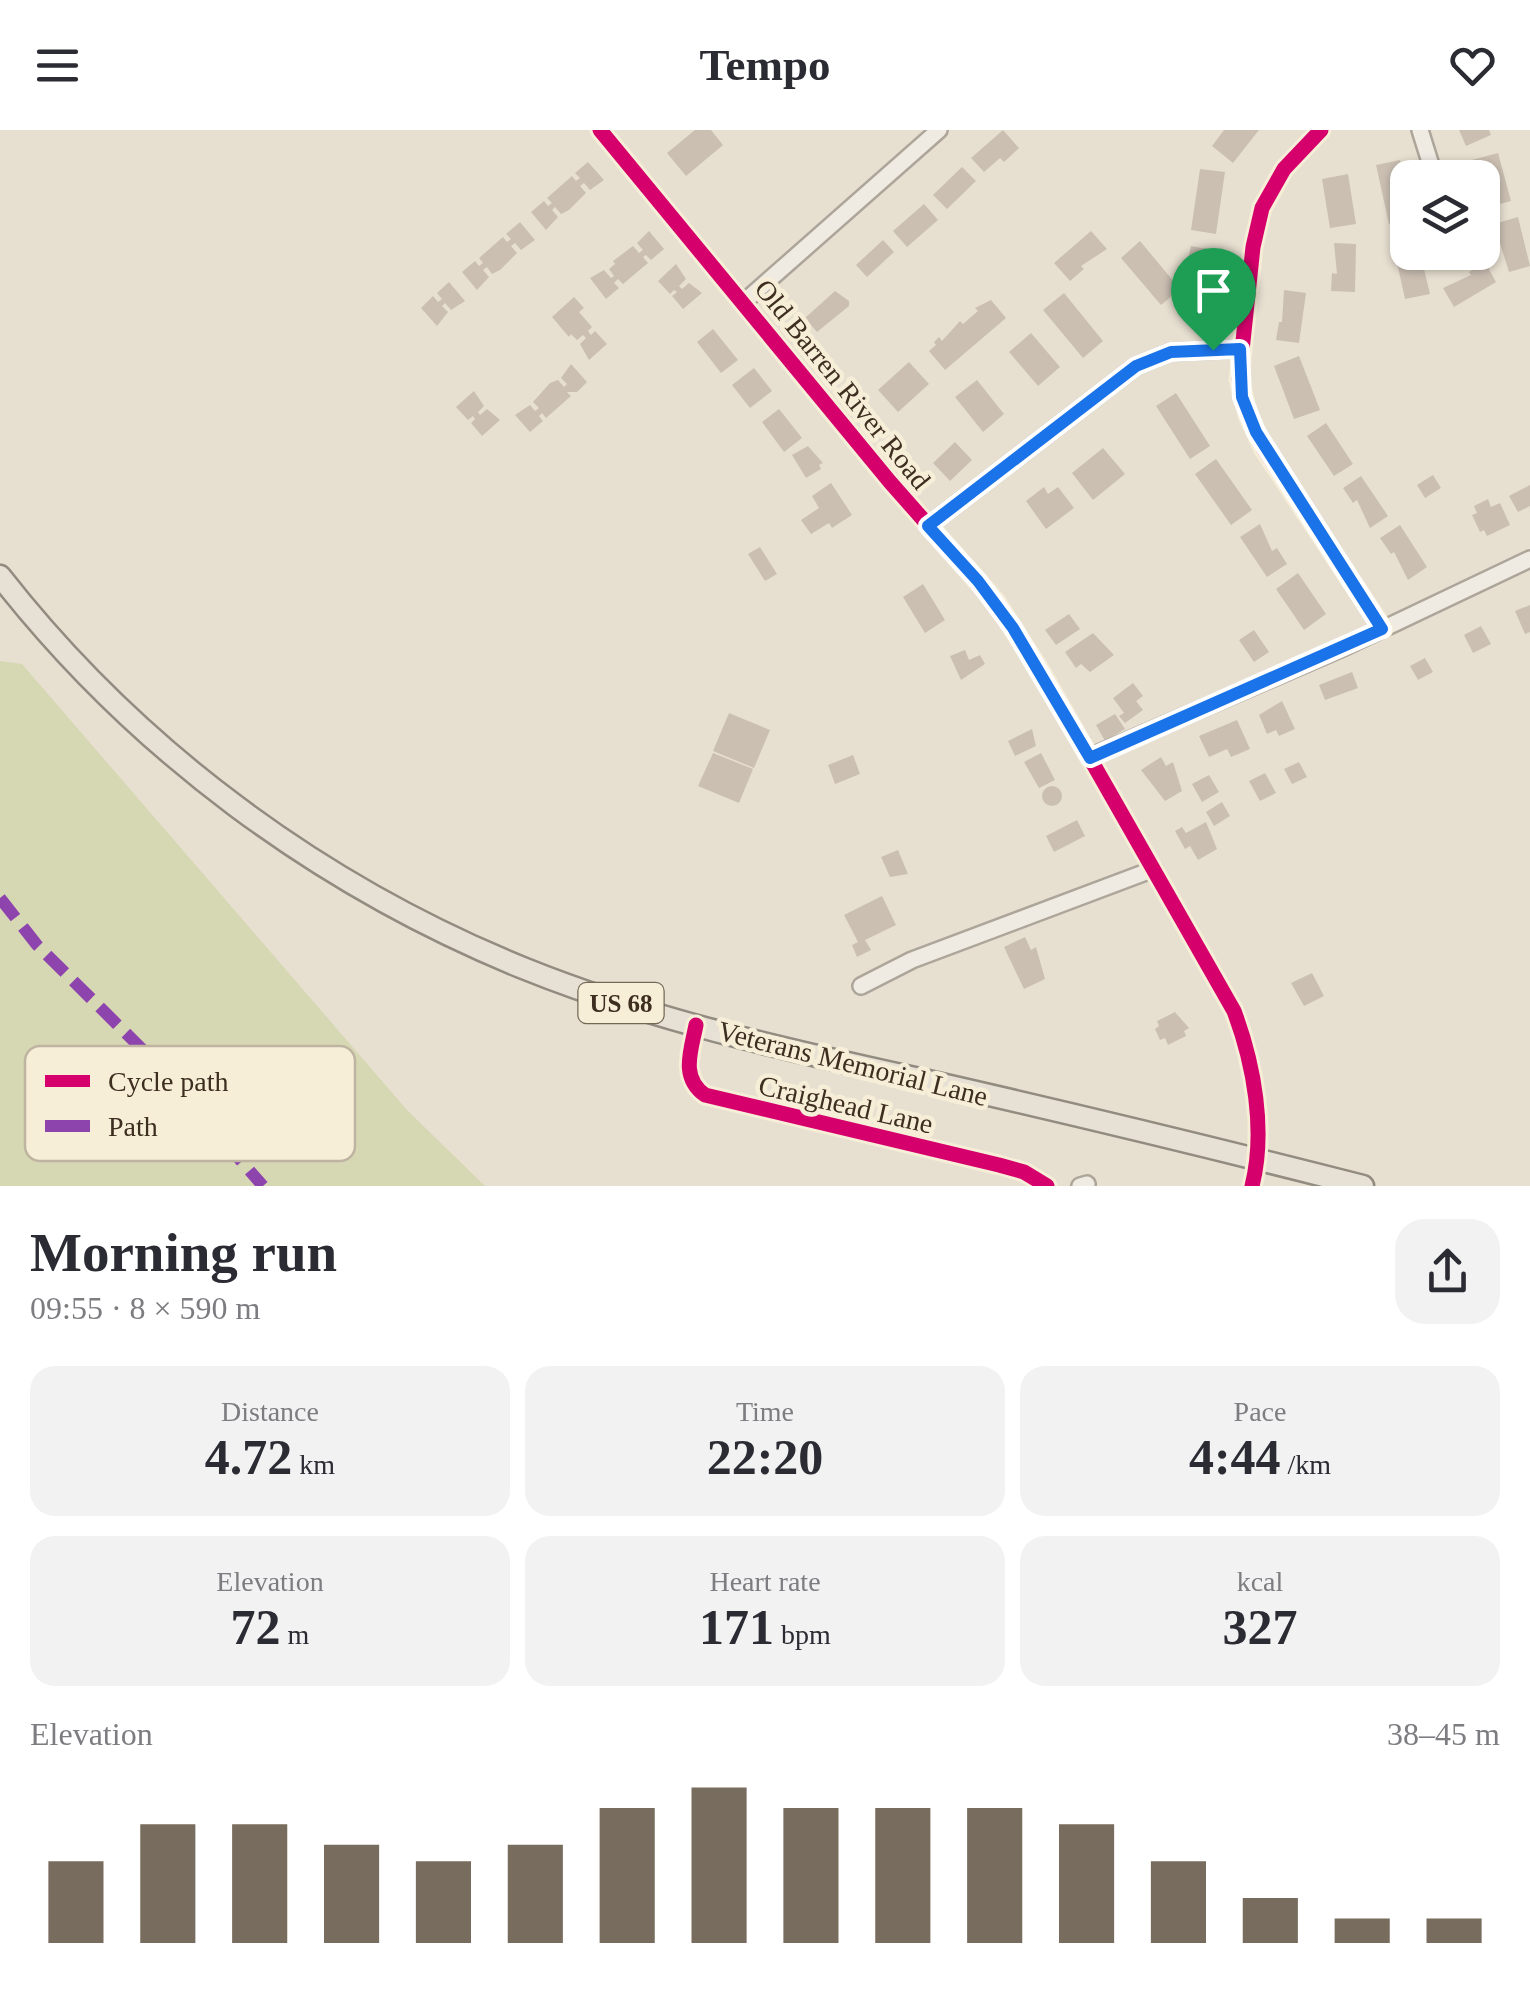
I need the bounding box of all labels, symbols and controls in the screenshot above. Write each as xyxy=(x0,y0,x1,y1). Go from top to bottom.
icon: menu xyxy=(30,38,85,93)
icon: heart xyxy=(1445,38,1500,93)
text: Tempo xyxy=(700,40,830,90)
map controls xyxy=(1390,160,1500,270)
button: layers xyxy=(1390,160,1500,270)
pin xyxy=(1171,248,1256,351)
icon: arrive xyxy=(1186,263,1241,318)
street label: Old Barren River Road xyxy=(749,273,937,495)
road number: US 68 xyxy=(578,983,664,1023)
street label: Veterans Memorial Lane xyxy=(715,1015,991,1112)
legend xyxy=(25,1046,355,1161)
text: Cycle path xyxy=(108,1066,229,1097)
street label: Craighead Lane xyxy=(756,1069,936,1140)
text: Path xyxy=(108,1111,158,1142)
button: share xyxy=(1395,1219,1500,1324)
text: Morning run xyxy=(30,1222,337,1283)
text: 09:55 · 8 × 590 m xyxy=(30,1290,260,1326)
text: Distance xyxy=(221,1396,319,1427)
text: Time xyxy=(736,1396,794,1427)
text: Pace xyxy=(1234,1396,1286,1427)
text: 4.72 xyxy=(205,1429,292,1485)
text: 22:20 xyxy=(707,1429,823,1485)
text: 4:44 xyxy=(1189,1429,1281,1485)
text: km xyxy=(292,1449,335,1480)
text: /km xyxy=(1281,1449,1331,1480)
text: Elevation xyxy=(216,1566,324,1597)
text: Heart rate xyxy=(709,1566,821,1597)
text: kcal xyxy=(1237,1566,1283,1597)
text: 72 xyxy=(231,1599,281,1655)
text: 171 xyxy=(699,1599,774,1655)
text: 327 xyxy=(1223,1599,1298,1655)
text: m xyxy=(281,1619,309,1650)
text: bpm xyxy=(774,1619,831,1650)
text: Elevation xyxy=(30,1716,153,1752)
text: 38–45 m xyxy=(1387,1716,1500,1752)

